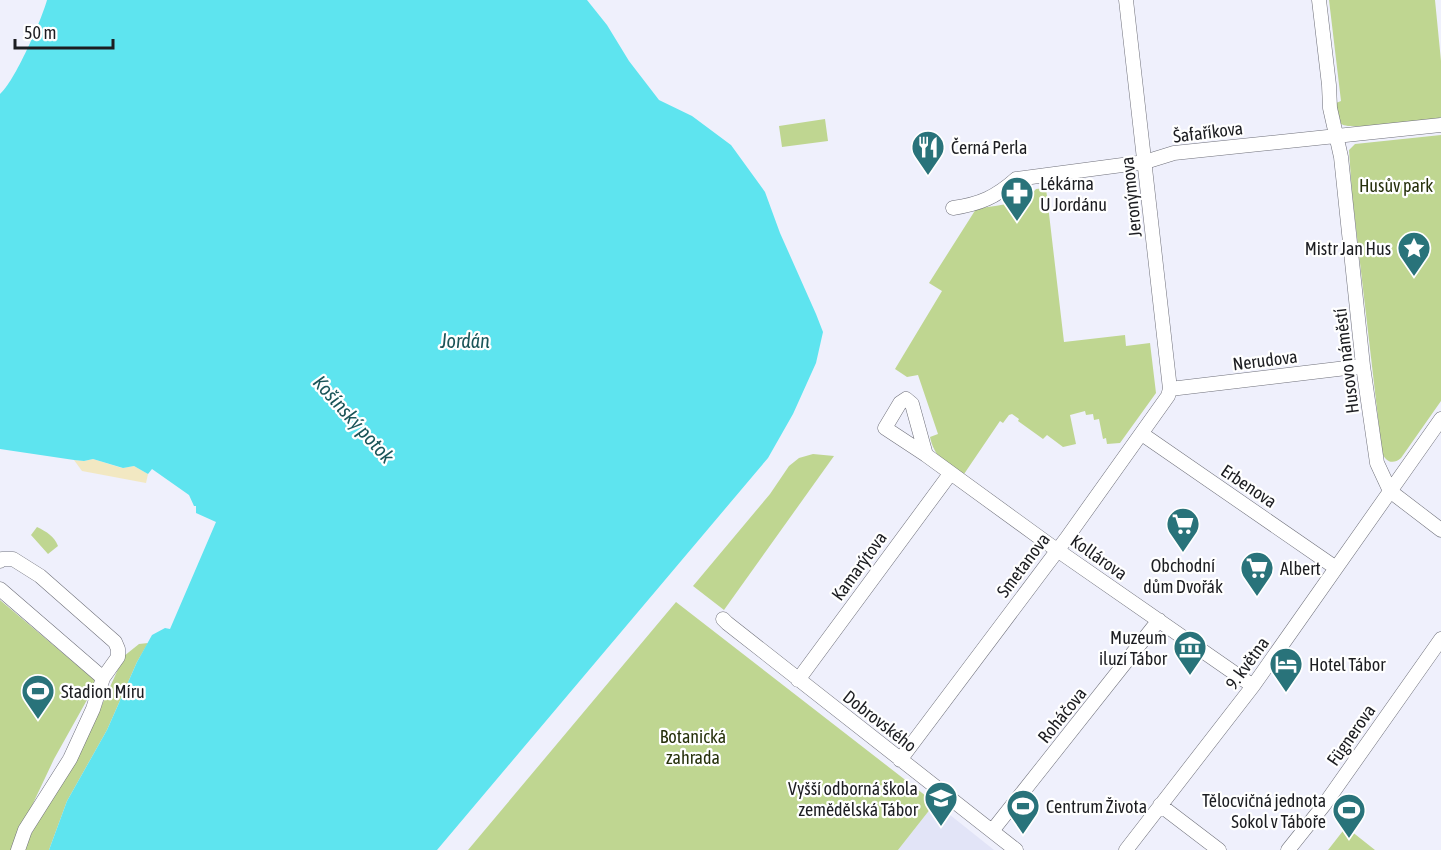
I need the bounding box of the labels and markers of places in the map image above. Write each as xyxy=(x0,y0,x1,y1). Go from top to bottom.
restaurant icon: Černá Perla xyxy=(910,129,946,176)
place label: Černá Perla xyxy=(951,137,1027,158)
place label: Lékárna U Jordánu xyxy=(1040,173,1107,215)
pharmacy icon: Lékárna U Jordánu xyxy=(999,175,1035,222)
place icon: Mistr Jan Hus xyxy=(1396,230,1432,277)
place label: Mistr Jan Hus xyxy=(1305,238,1391,259)
supermarket icon: Obchodní dům Dvořák xyxy=(1165,506,1201,553)
supermarket icon: Albert xyxy=(1239,550,1275,597)
place label: Obchodní dům Dvořák xyxy=(1143,555,1223,597)
place label: Albert xyxy=(1280,558,1321,579)
place label: Muzeum iluzí Tábor xyxy=(1099,627,1168,669)
museum icon: Muzeum iluzí Tábor xyxy=(1172,629,1208,676)
hotel icon: Hotel Tábor xyxy=(1268,646,1304,693)
place label: Hotel Tábor xyxy=(1309,654,1386,675)
sports icon: Stadion Míru xyxy=(20,673,56,720)
place label: Stadion Míru xyxy=(61,681,145,702)
place label: Vyšší odborná škola zemědělská Tábor xyxy=(788,778,919,820)
school or university icon: Vyšší odborná škola zemědělská Tábor xyxy=(923,780,959,827)
sports icon: Centrum Života xyxy=(1005,788,1041,835)
place label: Tělocvičná jednota Sokol v Táboře xyxy=(1202,790,1326,832)
sports icon: Tělocvičná jednota Sokol v Táboře xyxy=(1331,792,1367,839)
place label: Centrum Života xyxy=(1046,796,1147,817)

